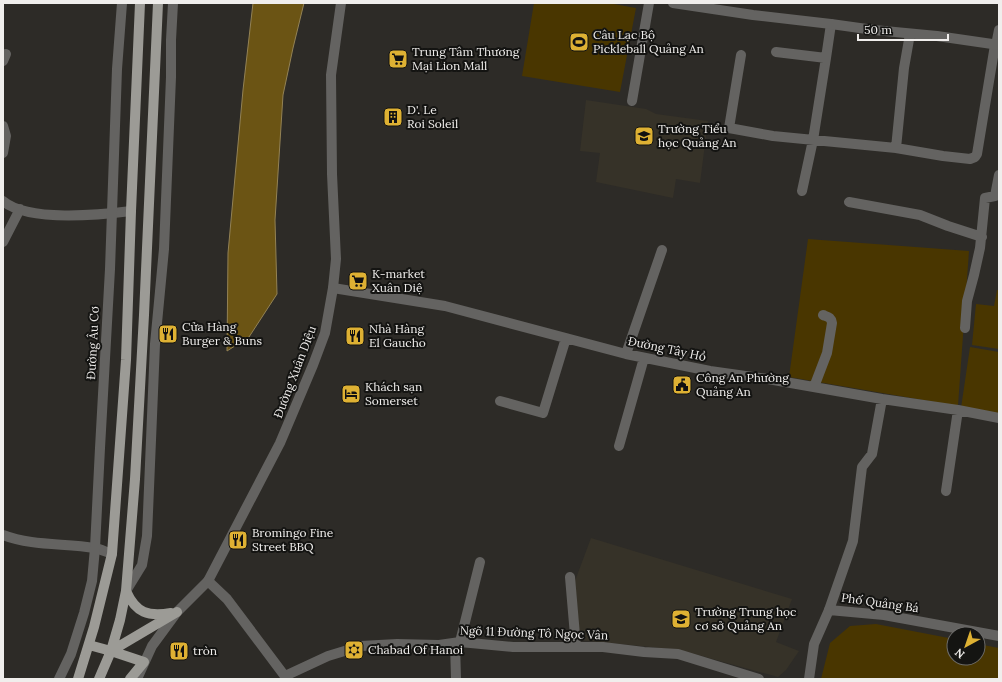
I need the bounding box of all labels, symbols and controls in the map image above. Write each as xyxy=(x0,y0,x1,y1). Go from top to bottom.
scale bar xyxy=(858,16,948,42)
text: 50 m xyxy=(864,22,892,37)
place label: Câu Lạc Bộ Pickleball Quảng An xyxy=(593,27,704,56)
sports icon: Câu Lạc Bộ Pickleball Quảng An xyxy=(568,31,590,53)
place label: Trung Tâm Thương Mại Lion Mall xyxy=(412,44,520,73)
supermarket icon: Trung Tâm Thương Mại Lion Mall xyxy=(387,48,409,70)
place label: D'. Le Roi Soleil xyxy=(407,102,458,131)
building icon: D'. Le Roi Soleil xyxy=(382,106,404,128)
place label: Trường Tiểu học Quảng An xyxy=(658,121,737,150)
school or university icon: Trường Tiểu học Quảng An xyxy=(633,125,655,147)
place label: K-market Xuân Diệ xyxy=(372,266,425,295)
supermarket icon: K-market Xuân Diệ xyxy=(347,270,369,292)
street label: Đường Âu Cơ xyxy=(83,306,102,380)
place label: Cửa Hàng Burger & Buns xyxy=(182,319,262,348)
place label: Nhà Hàng El Gaucho xyxy=(369,321,426,350)
restaurant icon: Cửa Hàng Burger & Buns xyxy=(157,323,179,345)
street label: Đường Xuân Diệu xyxy=(270,323,319,420)
restaurant icon: Nhà Hàng El Gaucho xyxy=(344,325,366,347)
street label: Đường Tây Hồ xyxy=(627,333,708,364)
place label: Công An Phường Quảng An xyxy=(696,370,789,399)
public building icon: Công An Phường Quảng An xyxy=(671,374,693,396)
place label: Khách sạn Somerset xyxy=(365,379,422,408)
hotel icon: Khách sạn Somerset xyxy=(340,383,362,405)
place label: Bromingo Fine Street BBQ xyxy=(252,525,334,554)
restaurant icon: Bromingo Fine Street BBQ xyxy=(227,529,249,551)
street label: Phố Quảng Bá xyxy=(840,590,920,615)
place label: Trường Trung học cơ sở Quảng An xyxy=(695,604,797,633)
school or university icon: Trường Trung học cơ sở Quảng An xyxy=(670,608,692,630)
street label: Ngõ 11 Đường Tô Ngọc Vân xyxy=(460,622,608,643)
north arrow xyxy=(946,626,986,666)
synagogue icon: Chabad Of Hanoi xyxy=(343,639,365,661)
restaurant icon: tròn xyxy=(168,640,190,662)
place label: Chabad Of Hanoi xyxy=(368,642,463,657)
place label: tròn xyxy=(193,643,217,658)
text: N xyxy=(951,645,967,662)

